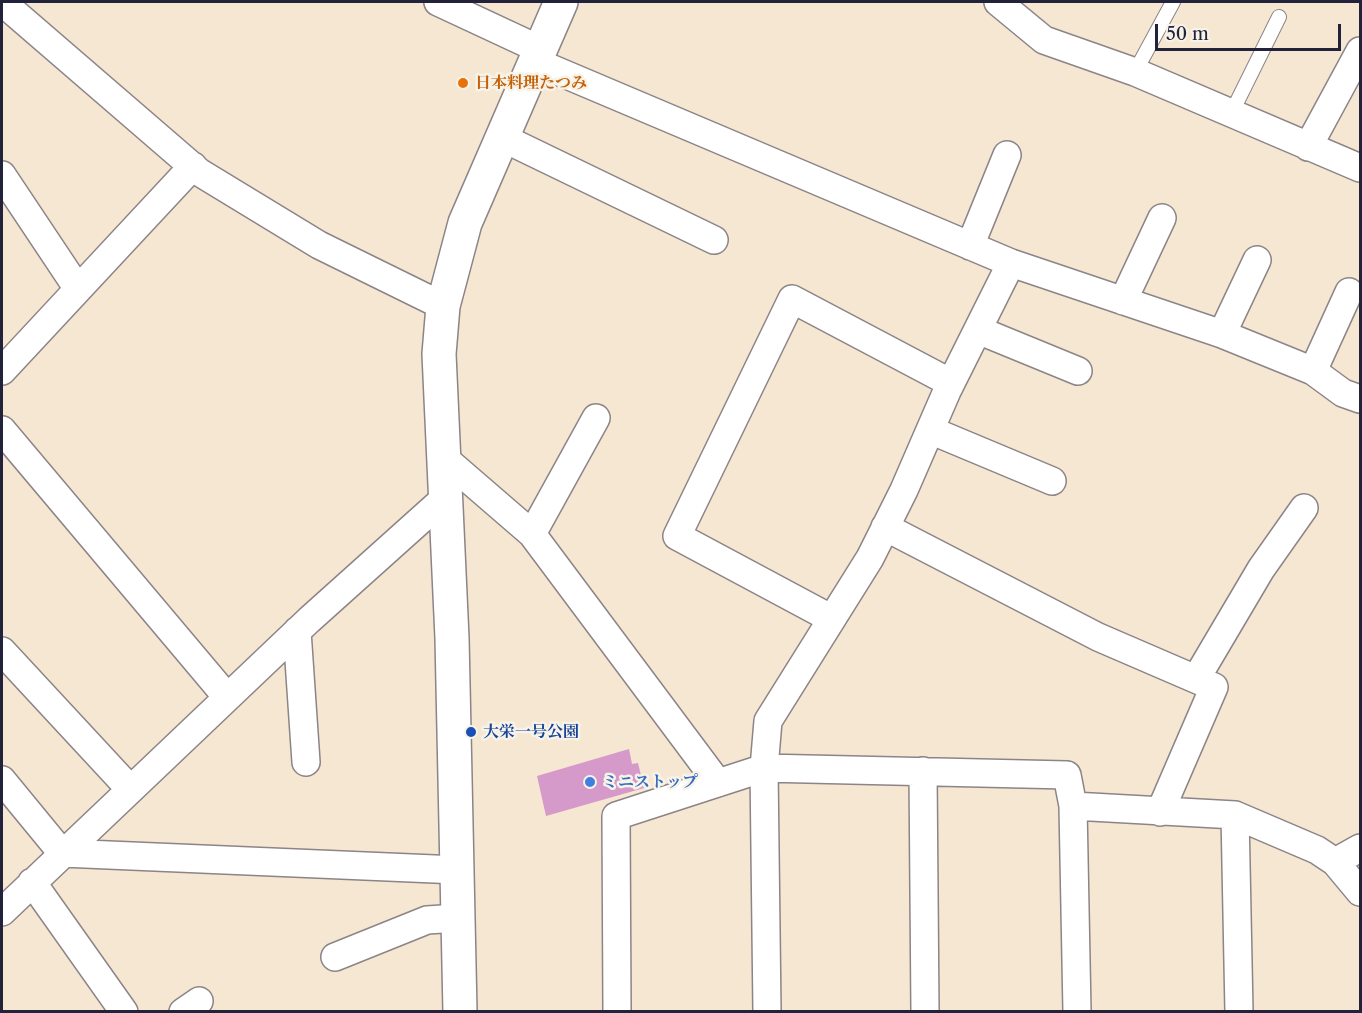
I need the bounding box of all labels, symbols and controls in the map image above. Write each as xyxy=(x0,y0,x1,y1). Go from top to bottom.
scale bar xyxy=(1158,12,1344,50)
text: 50 m xyxy=(1166,23,1209,45)
place label: 日本料理たつみ xyxy=(475,73,587,93)
marker: 日本料理たつみ xyxy=(456,76,470,90)
place label: 大栄一号公園 xyxy=(483,722,579,742)
marker: 大栄一号公園 xyxy=(464,725,478,739)
place label: ミニストップ xyxy=(602,772,698,792)
marker: ミニストップ xyxy=(583,775,597,789)

